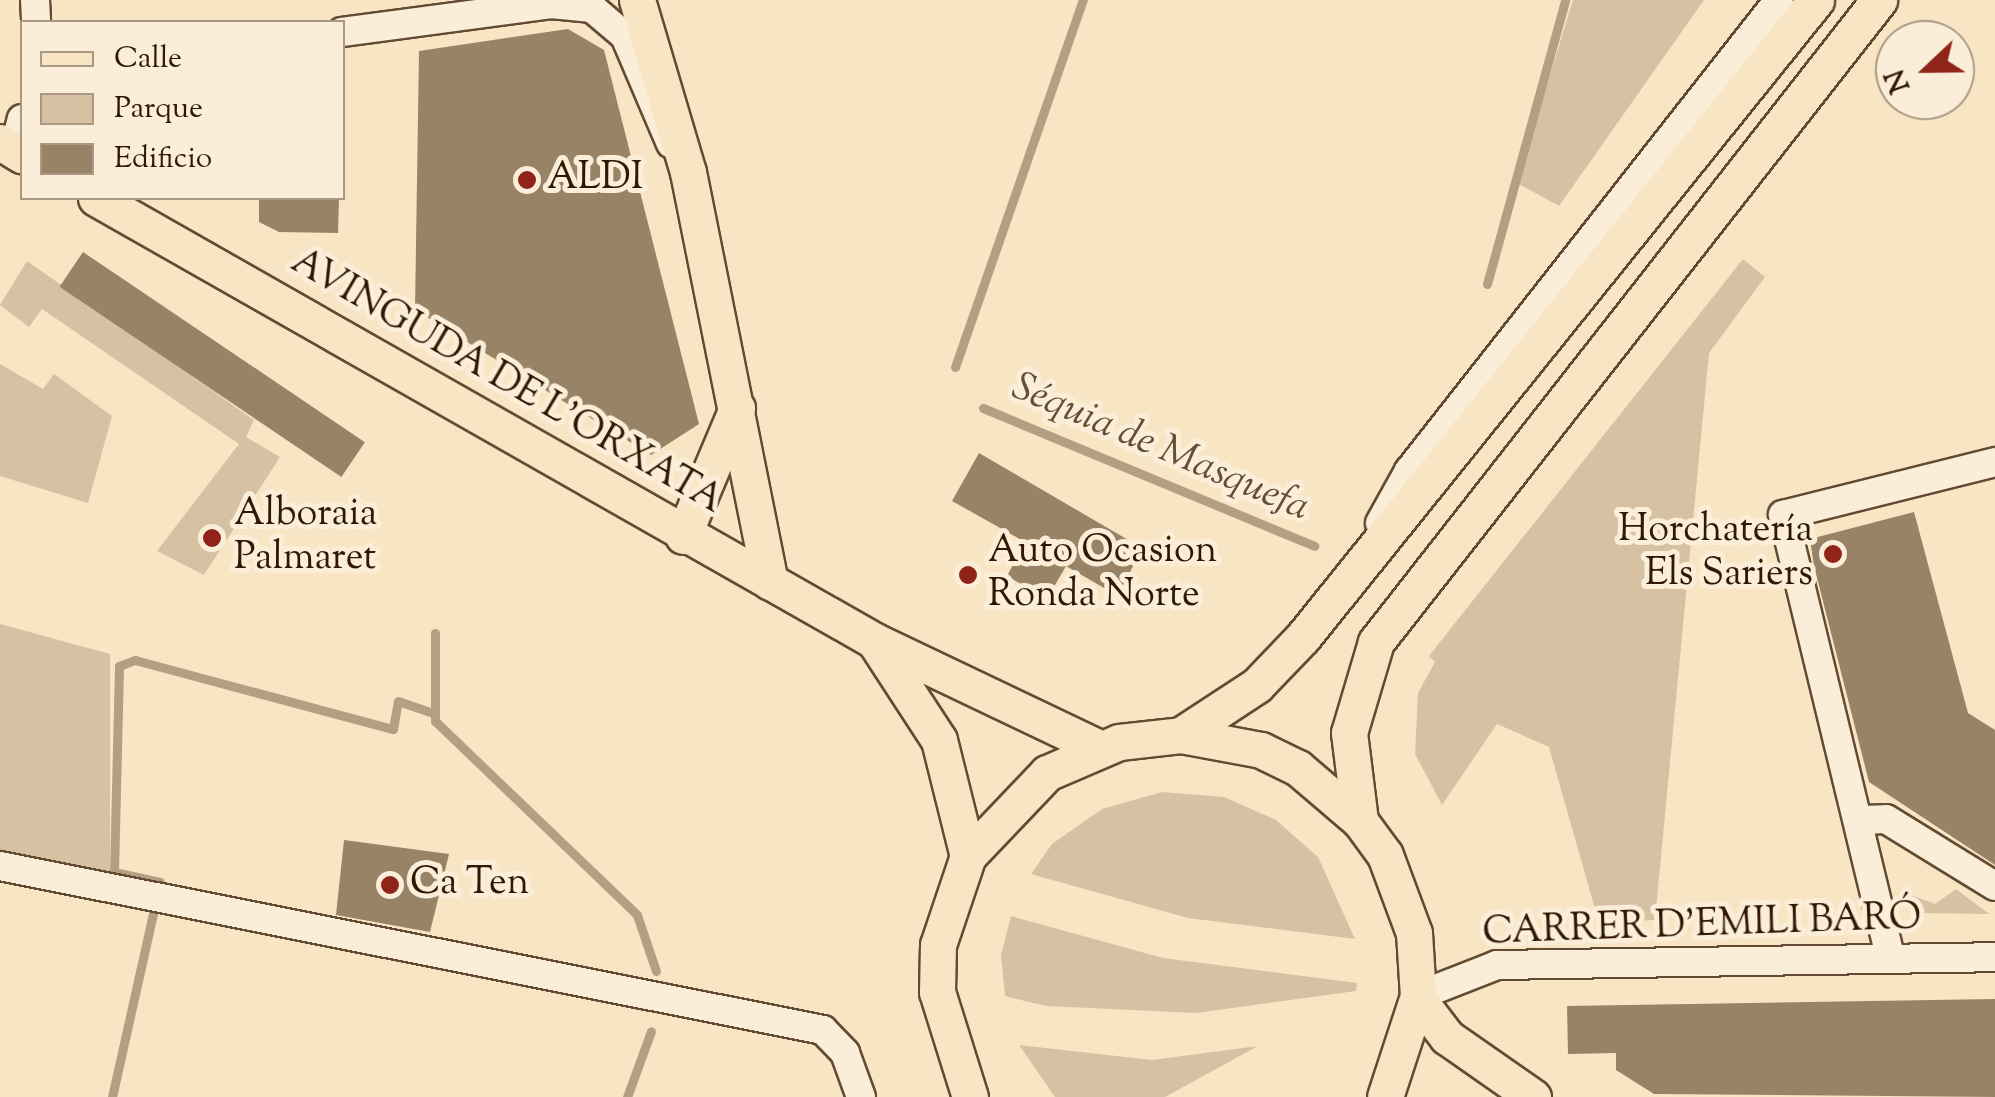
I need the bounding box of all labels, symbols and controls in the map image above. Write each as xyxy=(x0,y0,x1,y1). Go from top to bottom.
legend xyxy=(20,20,345,200)
north arrow xyxy=(1875,20,1975,120)
text: Calle xyxy=(114,38,182,81)
text: N xyxy=(1876,63,1922,98)
text: Parque xyxy=(114,88,203,131)
text: Edificio xyxy=(114,138,212,181)
place label: ALDI xyxy=(547,157,643,203)
marker: ALDI xyxy=(516,169,538,191)
street label: AVINGUDA DE L'ORXATA xyxy=(282,240,730,526)
water label: Séquia de Masquefa xyxy=(1004,365,1316,533)
place label: Alboraia Palmaret xyxy=(234,493,377,582)
place label: Horchatería Els Sariers xyxy=(1618,509,1813,598)
marker: Alboraia Palmaret xyxy=(199,525,225,551)
place label: Auto Ocasion Ronda Norte xyxy=(988,530,1217,620)
marker: Horchatería Els Sariers xyxy=(1822,543,1844,565)
marker: Auto Ocasion Ronda Norte xyxy=(957,564,979,586)
place label: Ca Ten xyxy=(410,862,529,908)
marker: Ca Ten xyxy=(379,874,401,896)
street label: CARRER D'EMILI BARÓ xyxy=(1482,897,1922,957)

